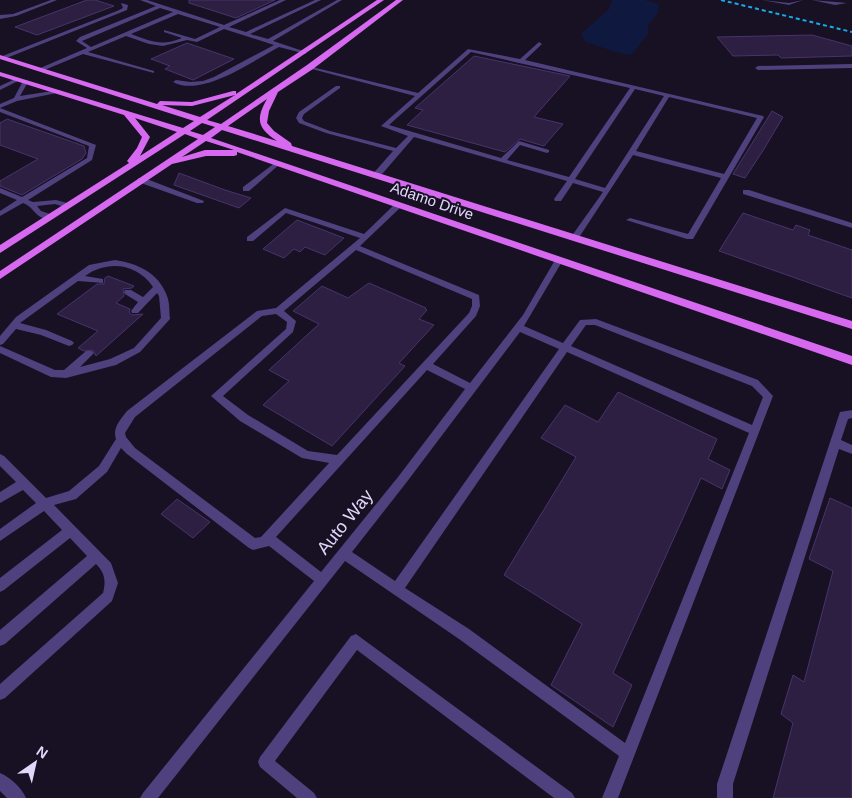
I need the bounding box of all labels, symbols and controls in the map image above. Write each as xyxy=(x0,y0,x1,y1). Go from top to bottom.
street label: Adamo Drive xyxy=(388,178,476,223)
street label: Auto Way xyxy=(313,486,377,558)
north arrow xyxy=(10,738,60,788)
text: N xyxy=(34,743,51,762)

